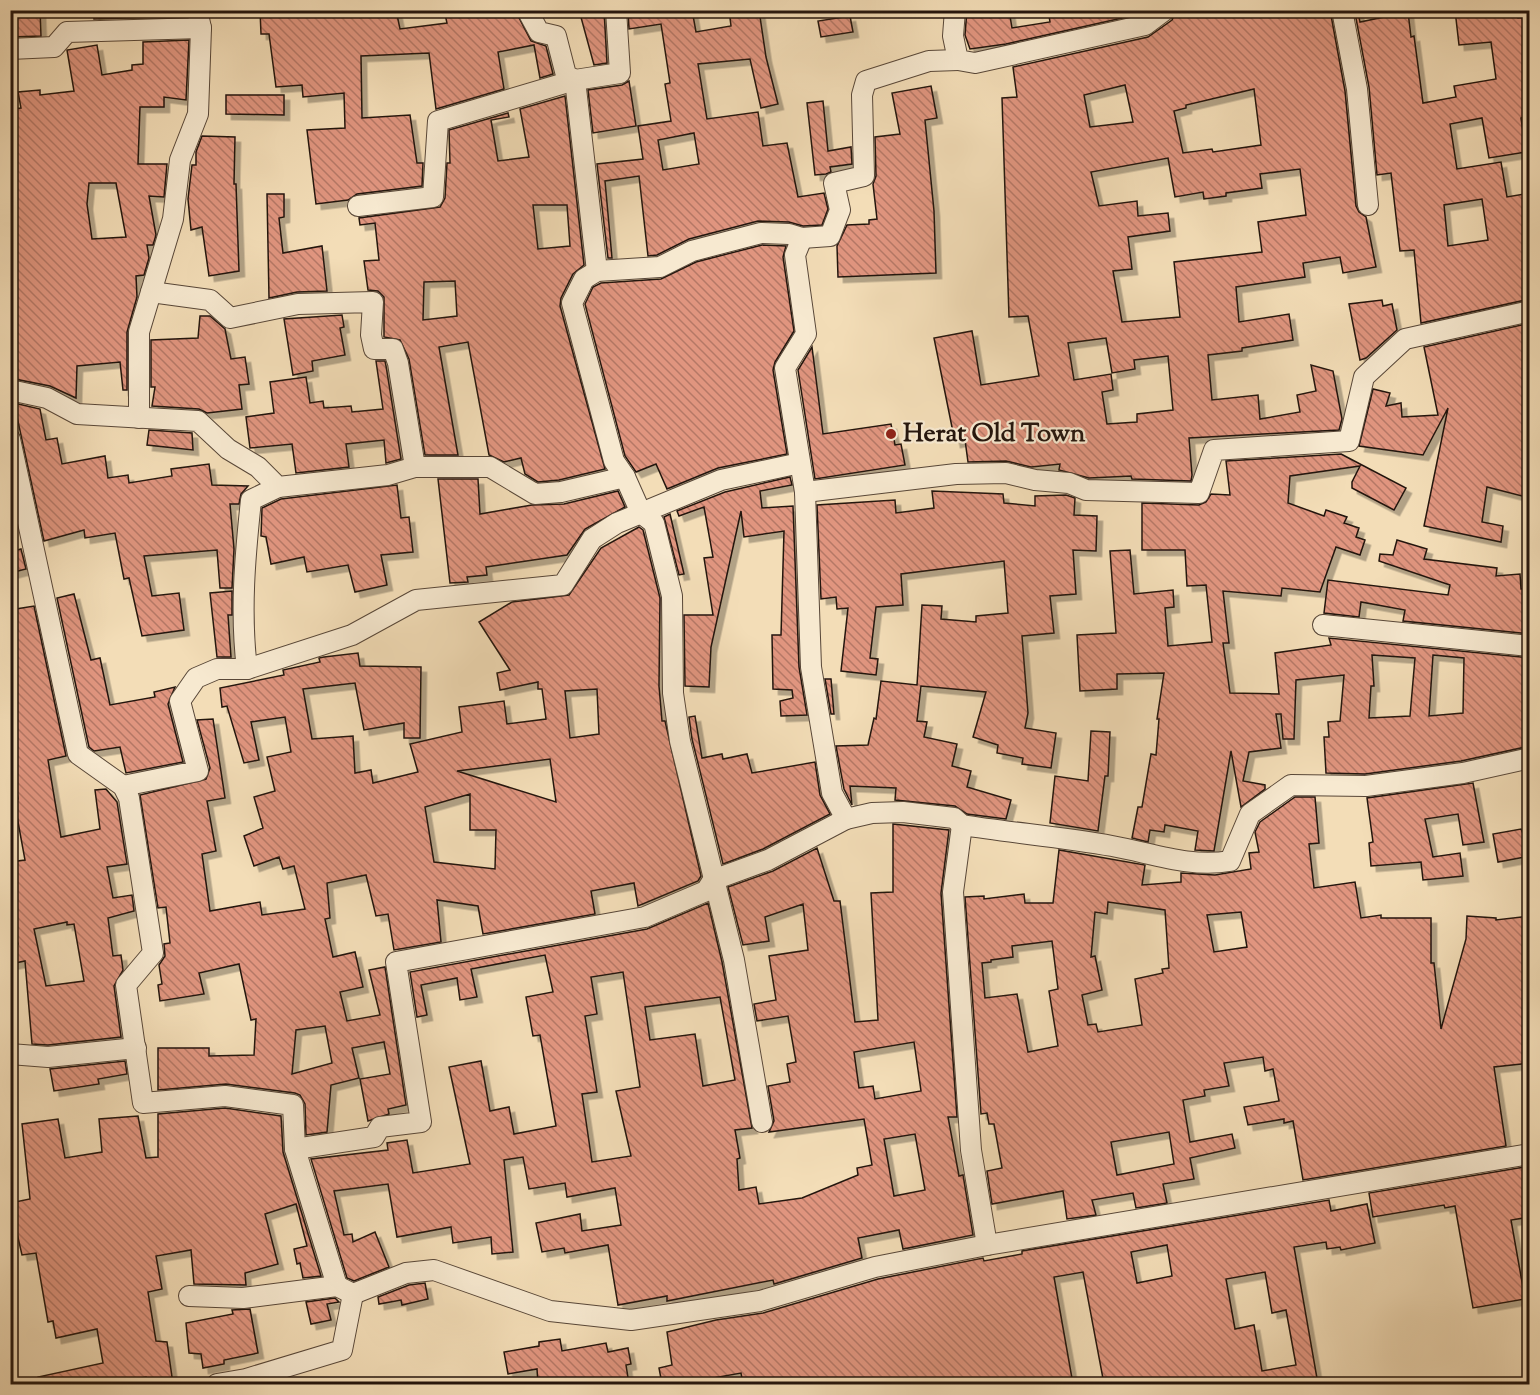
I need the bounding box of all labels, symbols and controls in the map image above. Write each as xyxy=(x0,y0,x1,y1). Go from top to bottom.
place label: Herat Old Town xyxy=(903,416,1086,453)
marker: Herat Old Town xyxy=(884,427,898,441)

